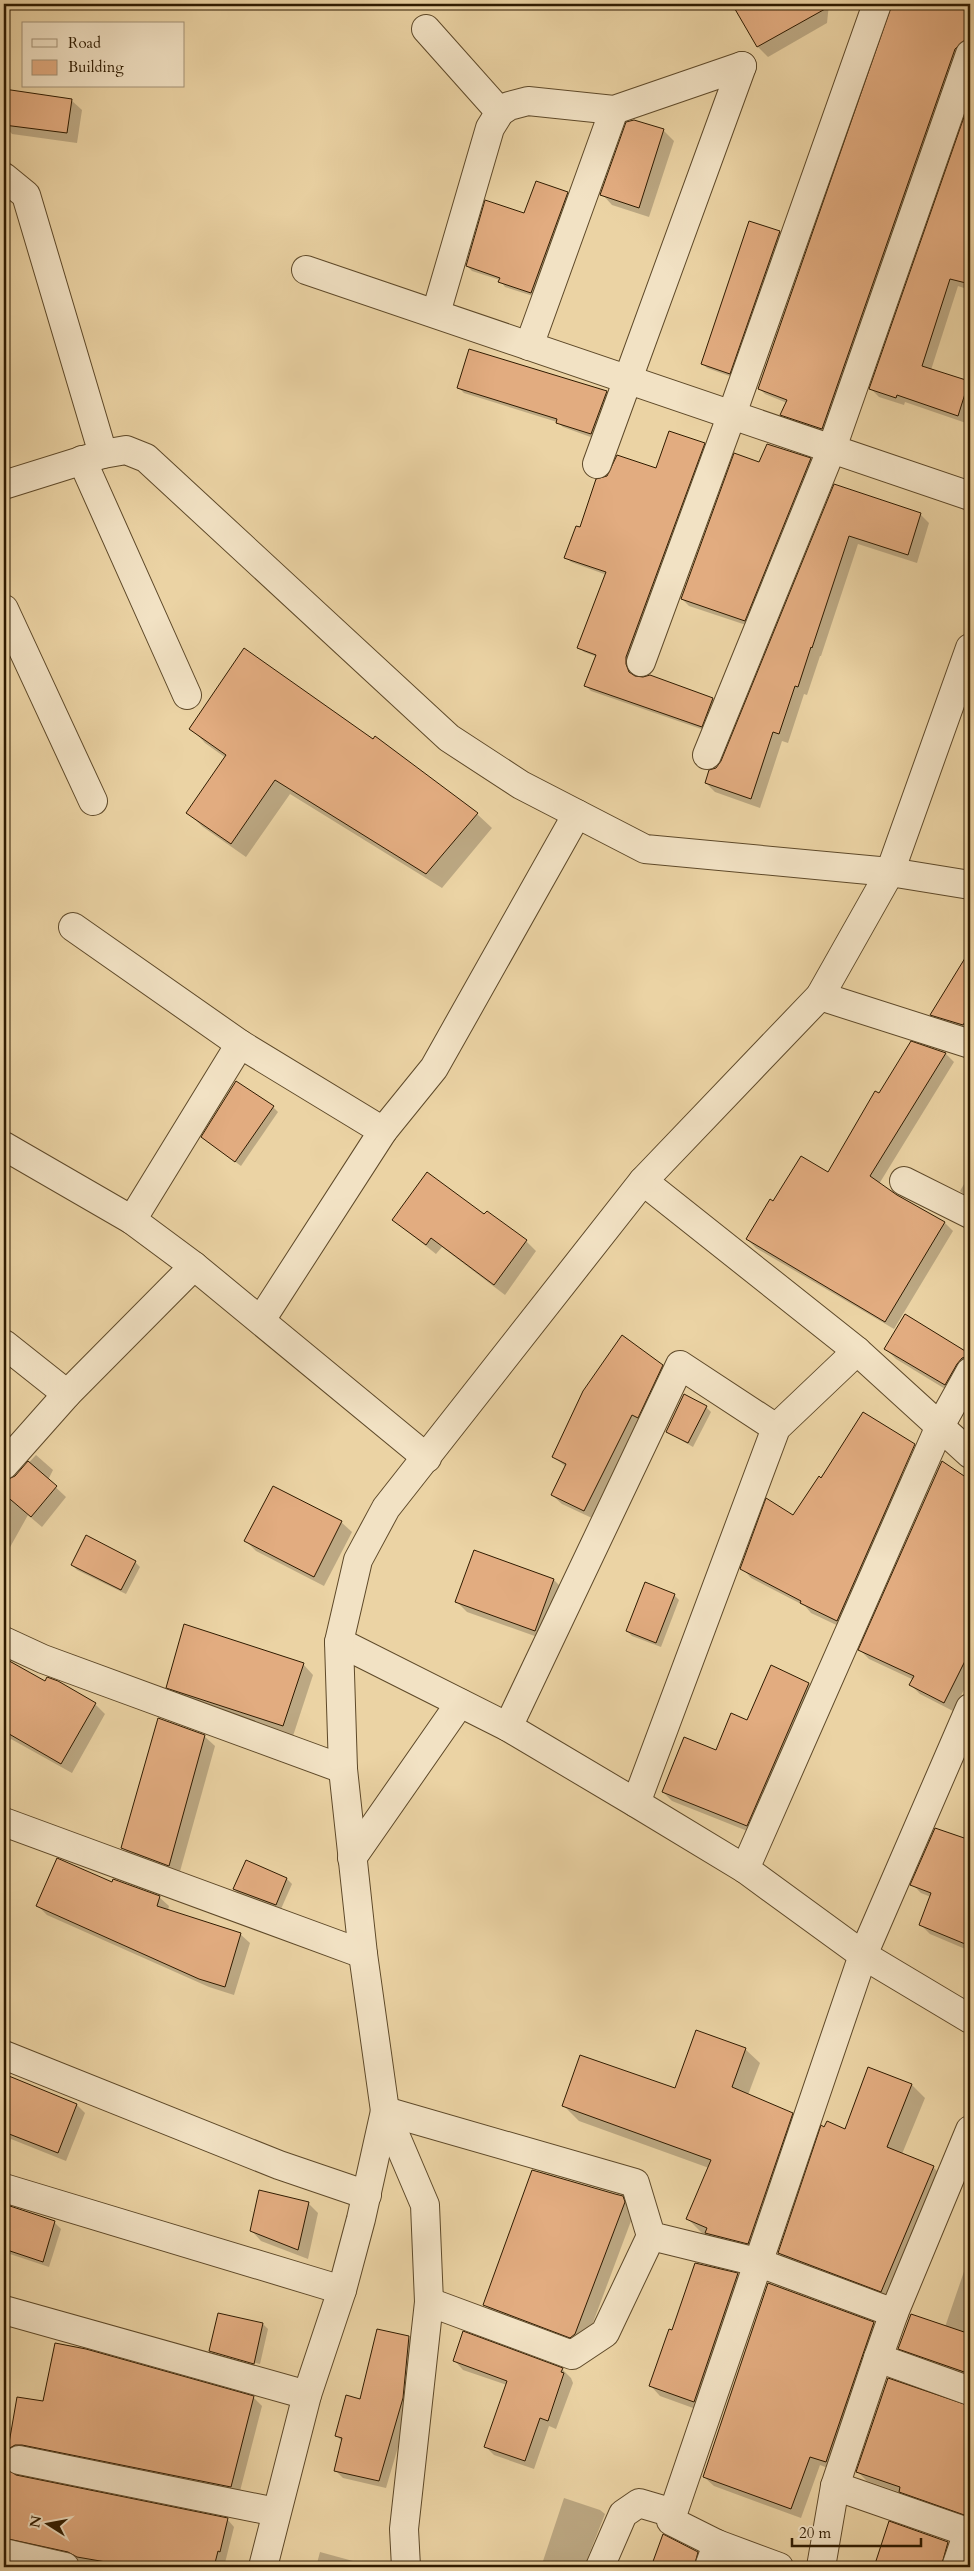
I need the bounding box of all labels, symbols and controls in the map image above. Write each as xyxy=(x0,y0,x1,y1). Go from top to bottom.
legend xyxy=(22,22,185,88)
text: Road xyxy=(68,33,101,53)
text: Building xyxy=(68,57,124,77)
north arrow xyxy=(22,2498,72,2548)
text: N xyxy=(25,2514,46,2529)
scale bar xyxy=(792,2516,920,2548)
text: 20 m xyxy=(799,2523,831,2543)

